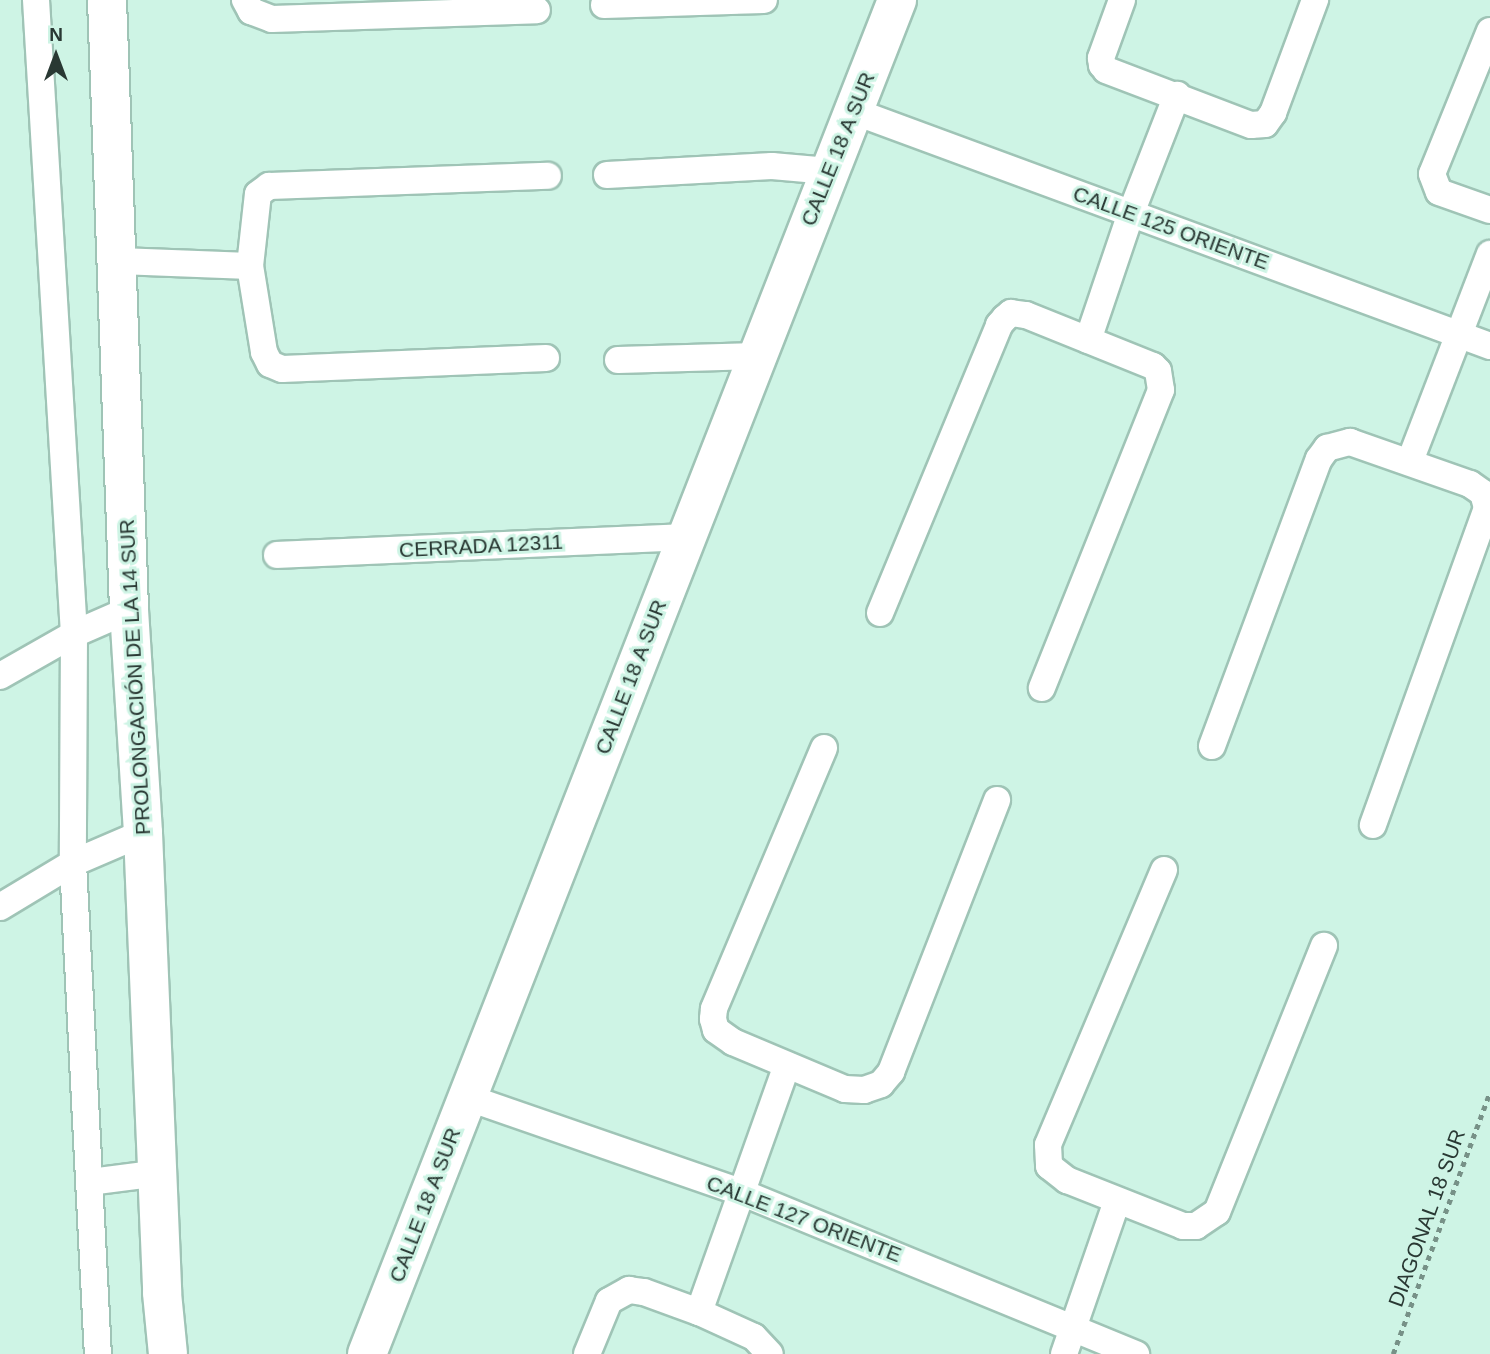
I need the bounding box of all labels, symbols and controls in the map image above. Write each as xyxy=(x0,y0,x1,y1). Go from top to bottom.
north arrow xyxy=(21,21,91,91)
text: N xyxy=(49,24,63,45)
street label: CALLE 18 A SUR xyxy=(795,67,881,231)
street label: CALLE 125 ORIENTE xyxy=(1070,181,1272,275)
street label: PROLONGACIÓN DE LA 14 SUR xyxy=(114,518,156,836)
street label: CERRADA 12311 xyxy=(398,529,564,563)
street label: CALLE 18 A SUR xyxy=(590,595,672,759)
street label: CALLE 18 A SUR xyxy=(384,1123,466,1287)
street label: DIAGONAL 18 SUR xyxy=(1383,1125,1471,1311)
street label: CALLE 127 ORIENTE xyxy=(703,1170,905,1268)

